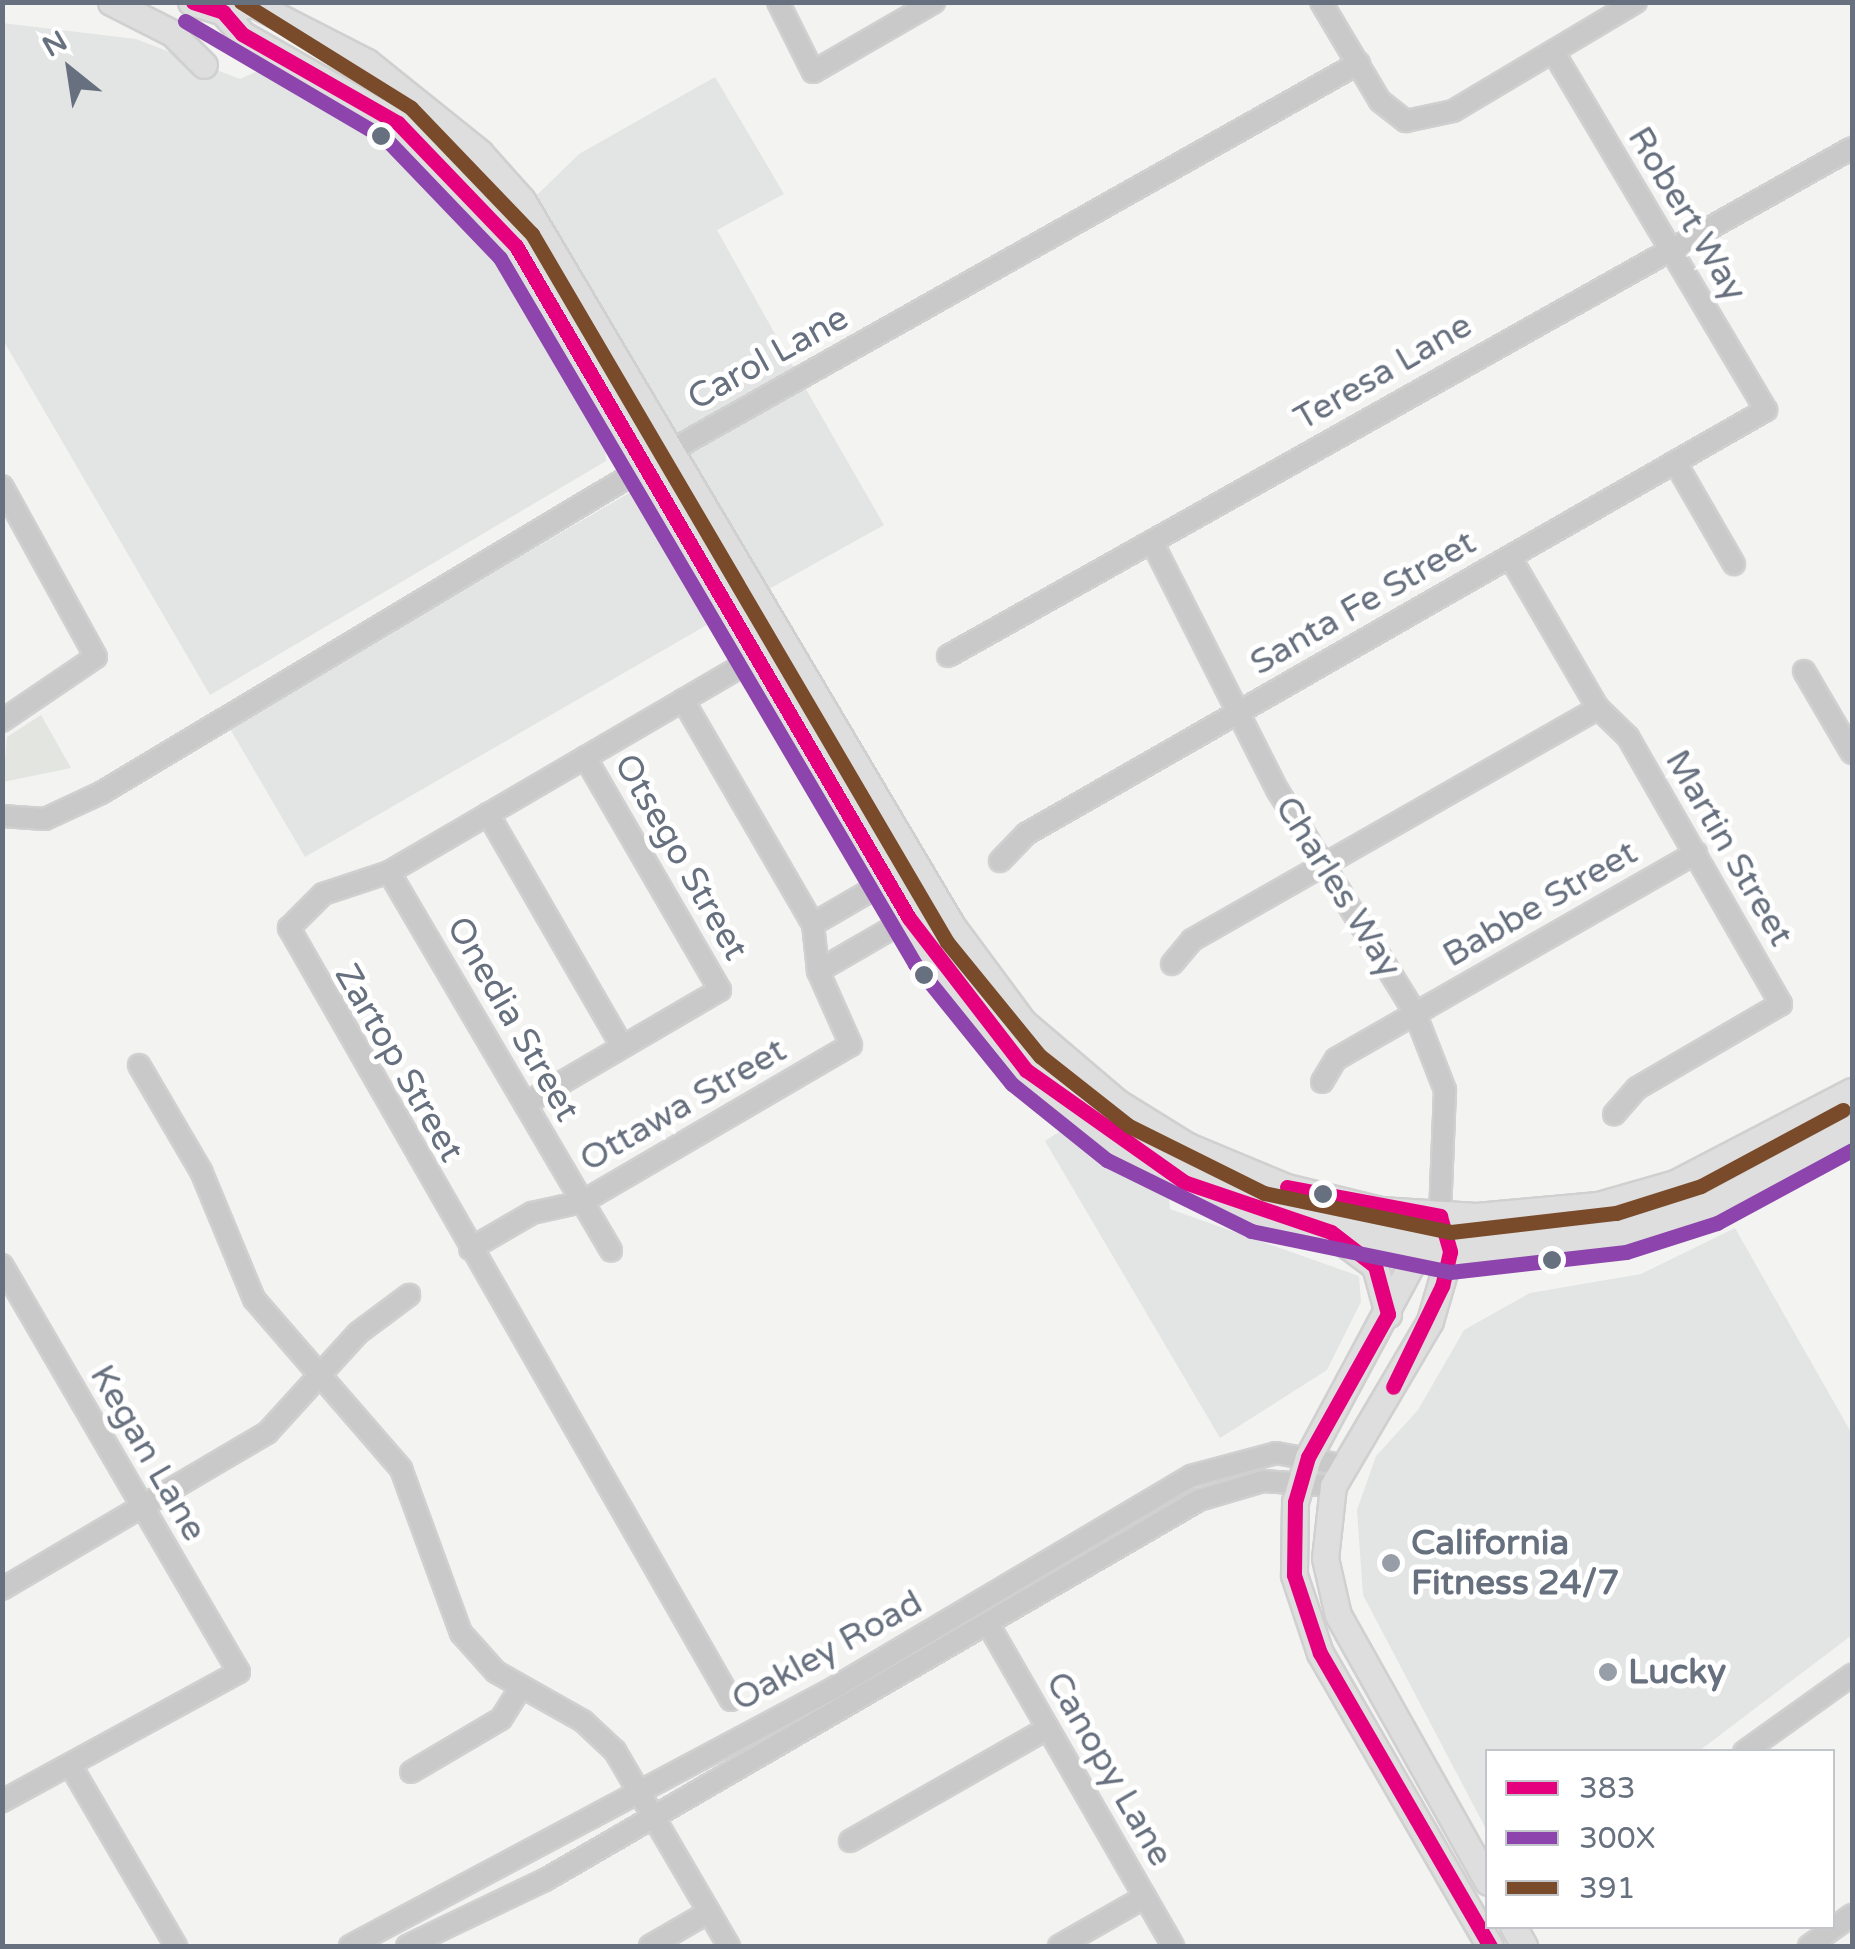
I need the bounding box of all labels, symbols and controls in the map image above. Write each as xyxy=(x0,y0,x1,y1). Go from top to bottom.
north arrow xyxy=(20,20,120,120)
text: N xyxy=(37,24,73,64)
street label: Robert Way xyxy=(1618,119,1756,309)
unlabelled marker xyxy=(371,126,391,146)
street label: Carol Lane xyxy=(680,297,856,419)
street label: Teresa Lane xyxy=(1287,304,1479,440)
street label: Santa Fe Street xyxy=(1243,522,1483,684)
street label: Martin Street xyxy=(1656,742,1802,954)
street label: Otsego Street xyxy=(605,747,757,967)
street label: Charles Way xyxy=(1266,789,1410,985)
street label: Babbe Street xyxy=(1436,832,1644,976)
street label: Onedia Street xyxy=(438,909,588,1129)
street label: Zartop Street xyxy=(326,957,472,1169)
unlabelled marker xyxy=(914,965,934,985)
street label: Ottawa Street xyxy=(573,1029,793,1181)
unlabelled marker xyxy=(1313,1184,1333,1204)
unlabelled marker xyxy=(1542,1250,1562,1270)
street label: Kegan Lane xyxy=(81,1357,215,1549)
place label: California Fitness 24/7 xyxy=(1411,1522,1620,1604)
marker: California Fitness 24/7 xyxy=(1380,1552,1402,1574)
street label: Oakley Road xyxy=(725,1581,929,1721)
place label: Lucky xyxy=(1628,1651,1726,1693)
marker: Lucky xyxy=(1597,1661,1619,1683)
street label: Canopy Lane xyxy=(1036,1664,1182,1874)
legend xyxy=(1485,1749,1835,1929)
text: 383 xyxy=(1579,1770,1636,1807)
text: 300X xyxy=(1579,1820,1656,1857)
text: 391 xyxy=(1579,1870,1636,1907)

